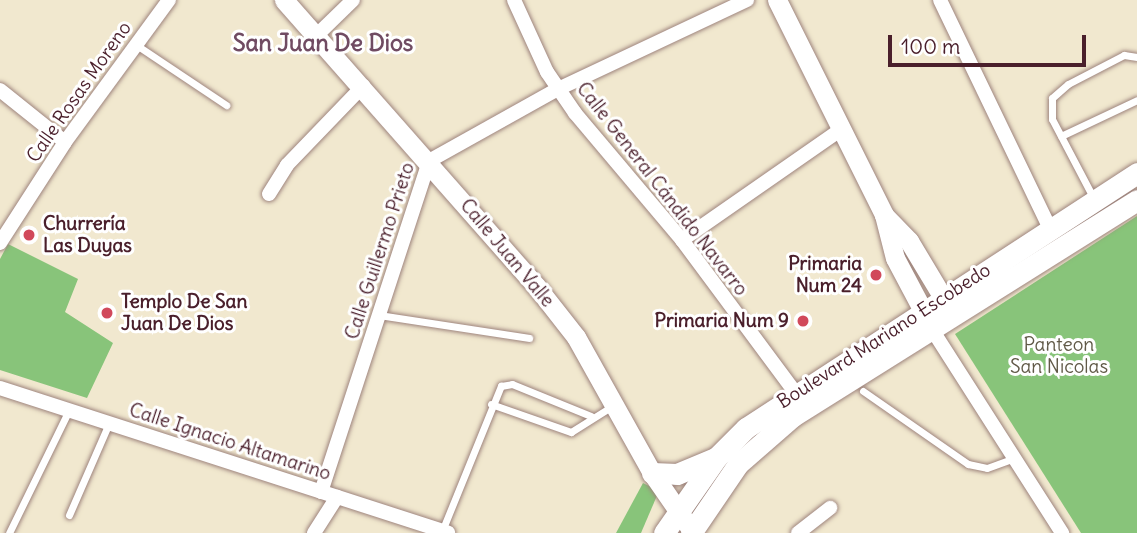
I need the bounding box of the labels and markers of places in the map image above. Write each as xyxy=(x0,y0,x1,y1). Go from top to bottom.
place label: Churrería Las Duyas xyxy=(43,213,132,257)
marker: Churrería Las Duyas xyxy=(21,227,37,243)
place label: Primaria Num 24 xyxy=(788,253,862,297)
marker: Primaria Num 24 xyxy=(868,267,884,283)
place label: Templo De San Juan De Dios xyxy=(121,291,247,335)
marker: Templo De San Juan De Dios xyxy=(99,305,115,321)
place label: Primaria Num 9 xyxy=(654,310,789,332)
marker: Primaria Num 9 xyxy=(795,313,811,329)

